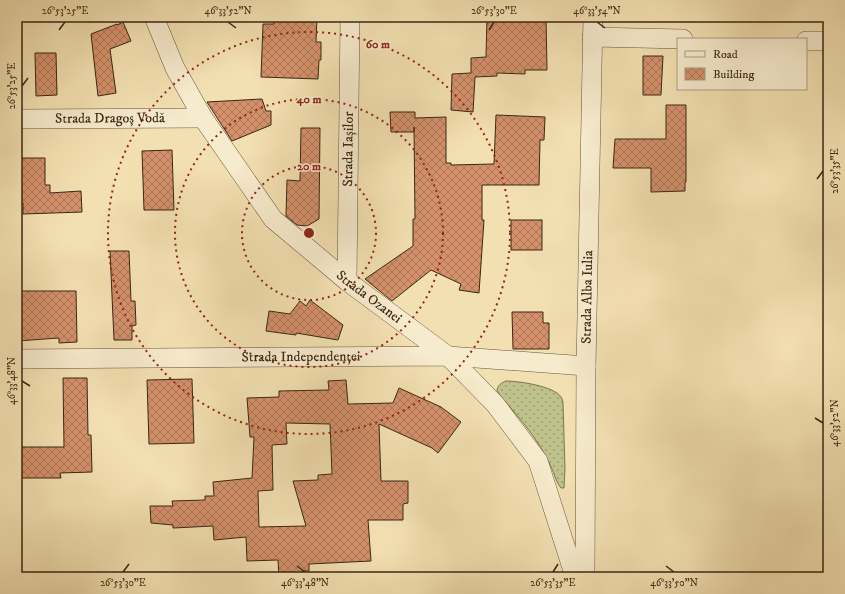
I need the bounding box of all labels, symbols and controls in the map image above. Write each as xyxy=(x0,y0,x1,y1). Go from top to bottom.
text: 26°53'25"E xyxy=(42,5,88,17)
text: 46°33'52"N xyxy=(204,5,252,17)
text: 26°53'30"E xyxy=(471,5,517,17)
text: 46°33'54"N xyxy=(573,5,621,17)
text: 60 m xyxy=(366,37,390,52)
legend xyxy=(677,38,807,90)
text: Road xyxy=(713,47,738,62)
text: 26°53'25"E xyxy=(6,63,18,109)
text: Building xyxy=(713,67,754,82)
text: 40 m xyxy=(296,92,321,107)
street label: Strada Dragoș Vodă xyxy=(55,109,165,128)
street label: Strada Iașilor xyxy=(339,111,358,187)
text: 26°53'35"E xyxy=(829,148,841,194)
text: 20 m xyxy=(297,159,321,174)
centre of rings xyxy=(302,226,316,240)
street label: Strada Alba Iulia xyxy=(577,250,597,344)
street label: Strada Ozanei xyxy=(332,267,406,328)
street label: Strada Independenței xyxy=(241,348,361,366)
text: 46°33'48"N xyxy=(6,357,18,405)
text: 46°33'52"N xyxy=(829,399,841,447)
text: 26°53'30"E xyxy=(100,577,146,589)
text: 46°33'48"N xyxy=(281,577,329,589)
text: 26°53'35"E xyxy=(530,577,576,589)
text: 46°33'50"N xyxy=(650,577,698,589)

